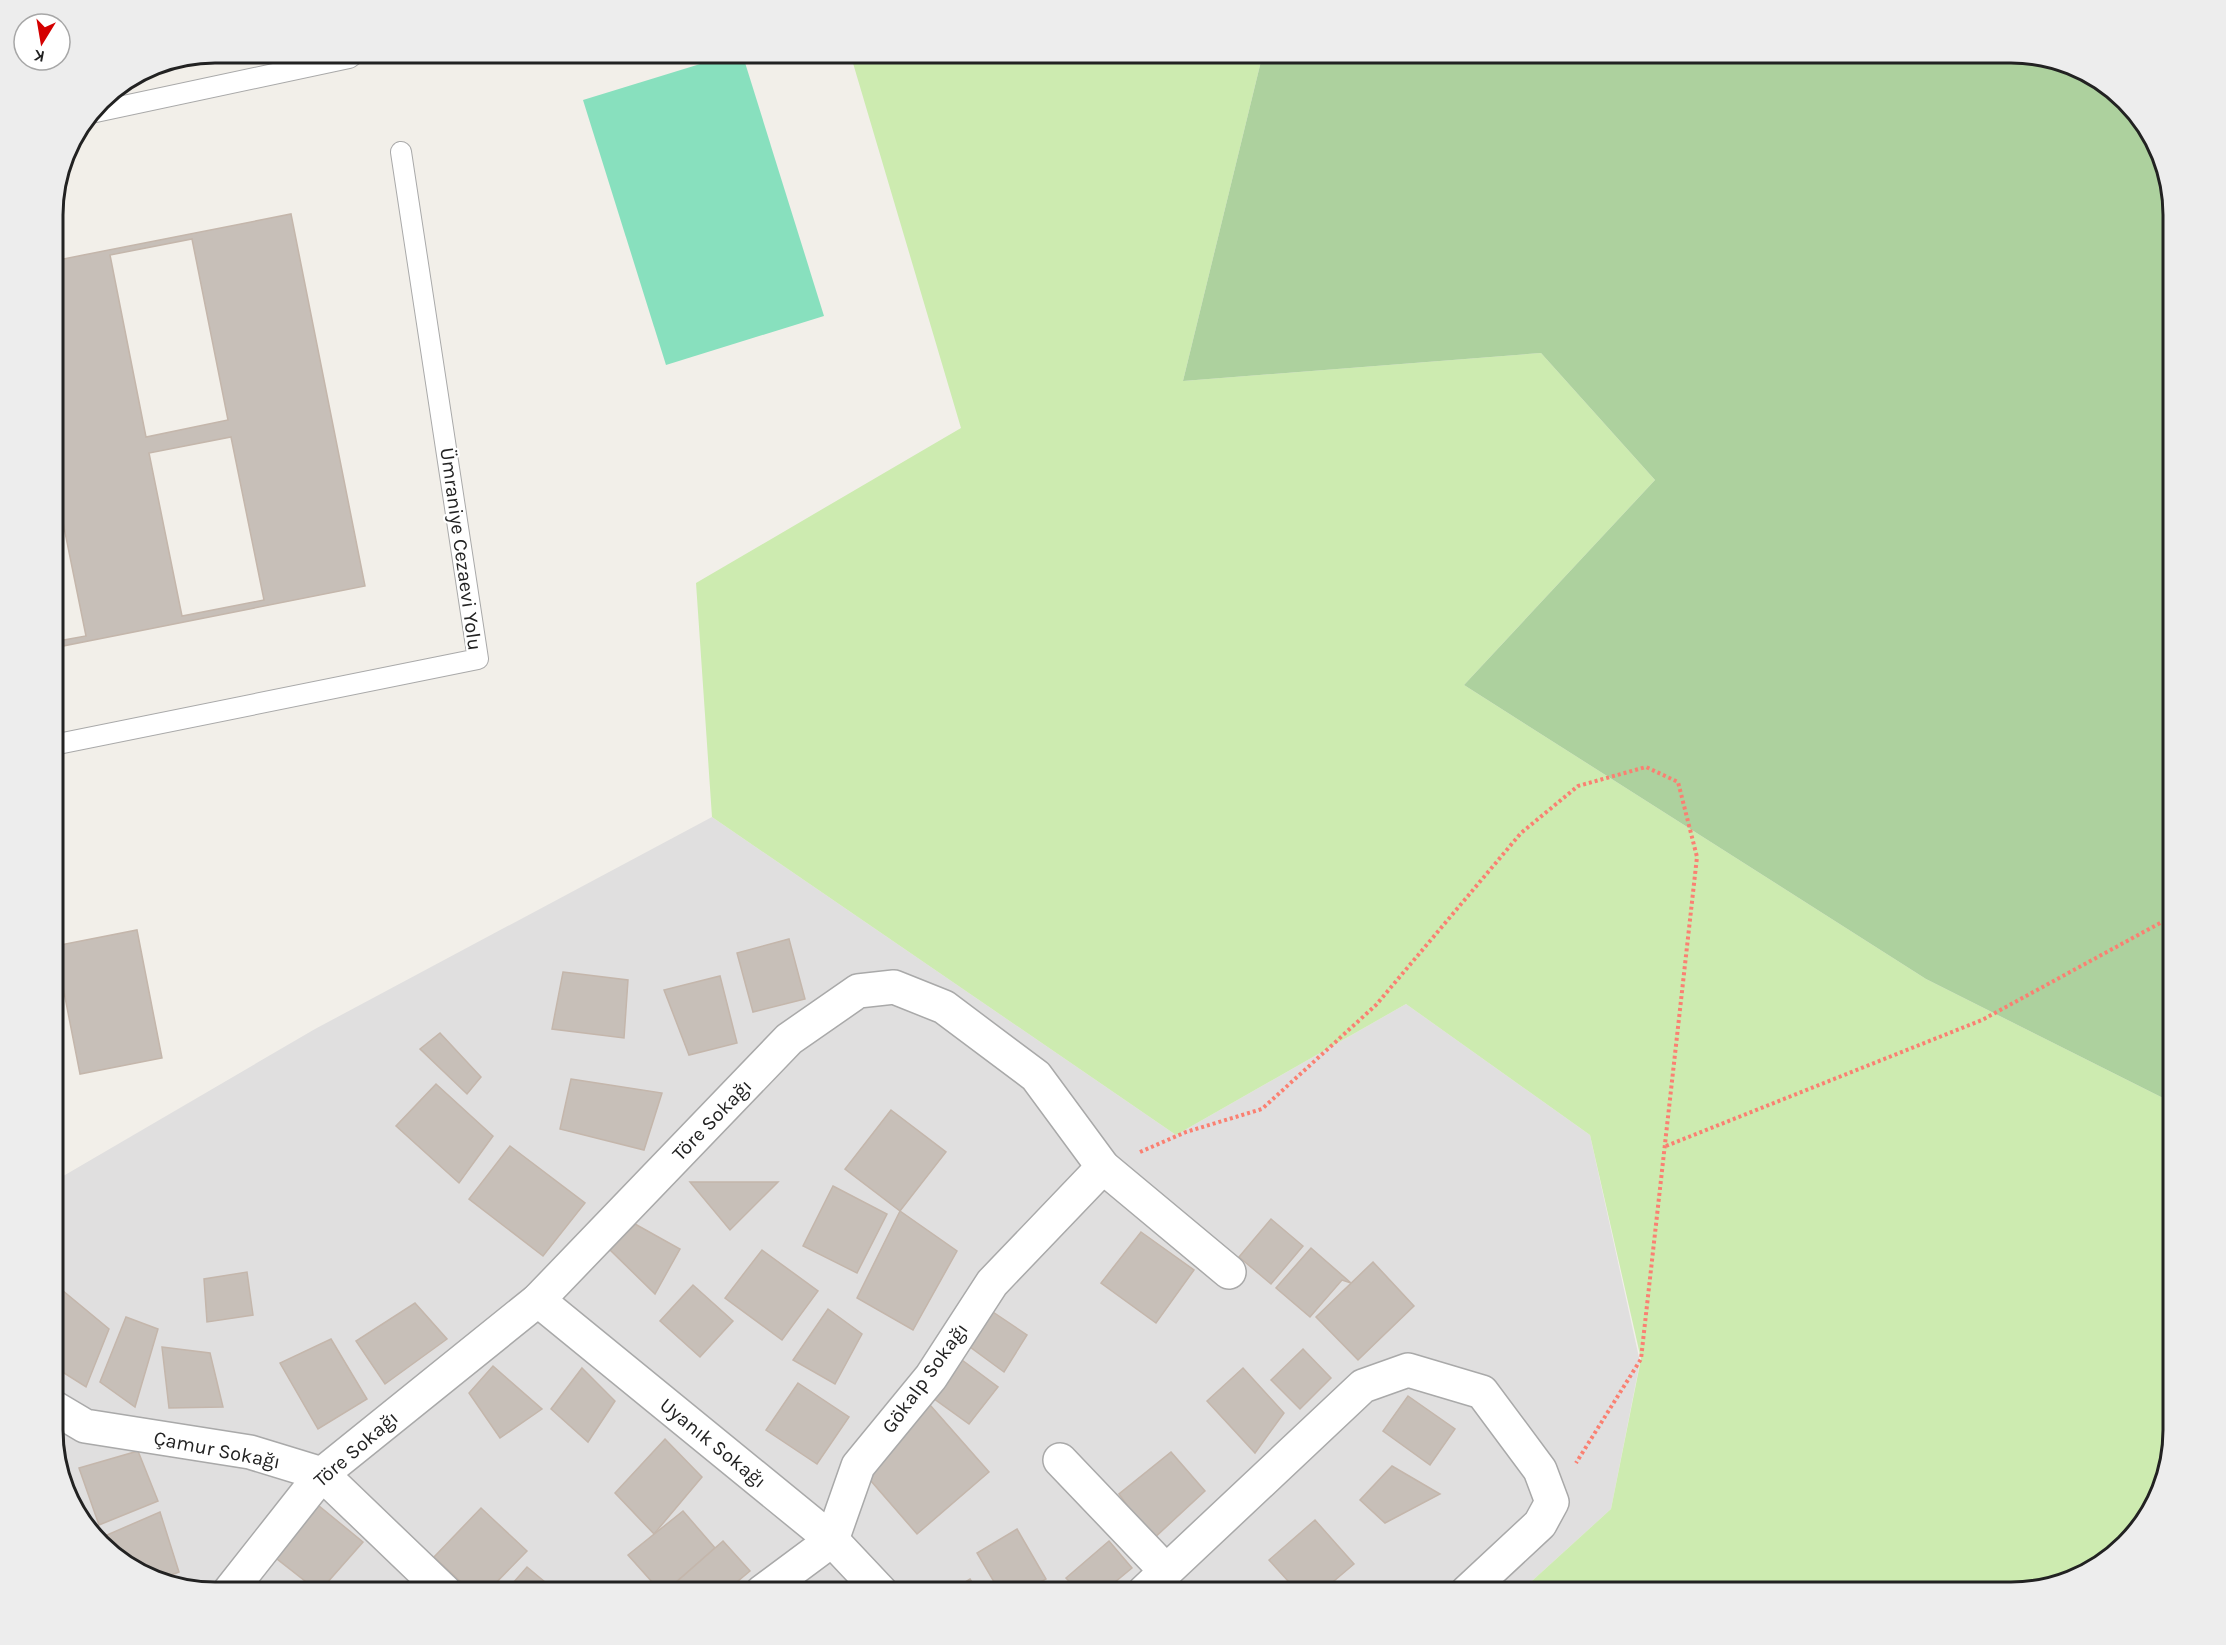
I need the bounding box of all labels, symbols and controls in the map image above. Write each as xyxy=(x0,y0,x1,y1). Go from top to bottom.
north arrow xyxy=(12,12,72,72)
text: K xyxy=(32,46,46,67)
street label: Ümraniye Cezaevi Yolu xyxy=(435,446,487,652)
street label: Töre Sokağı xyxy=(668,1075,756,1165)
street label: Gökalp Sokağı xyxy=(877,1318,973,1438)
street label: Uyanık Sokağı xyxy=(655,1393,771,1493)
street label: Töre Sokağı xyxy=(309,1406,403,1492)
street label: Çamur Sokağı xyxy=(152,1426,282,1474)

